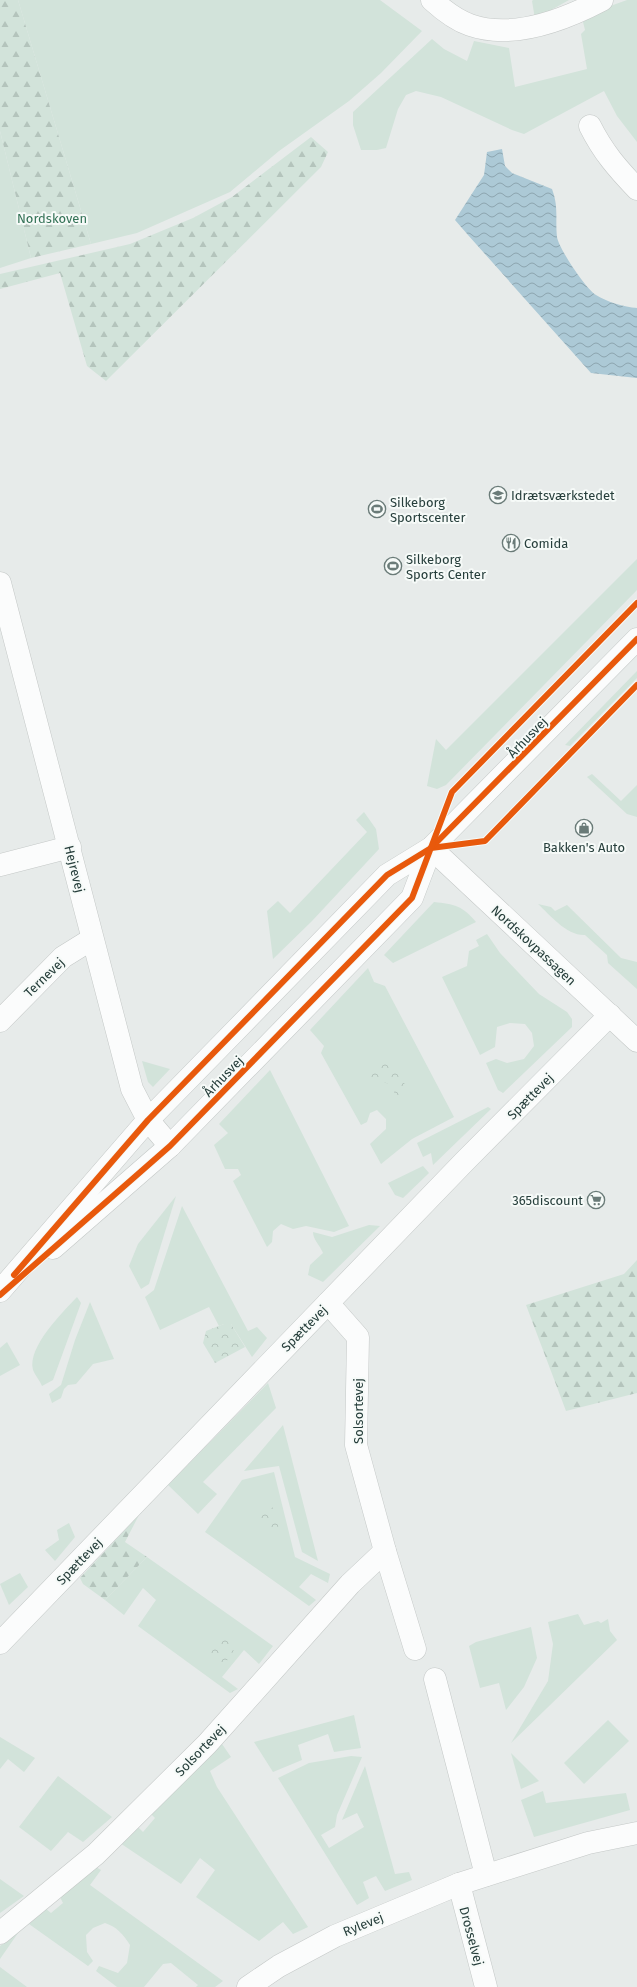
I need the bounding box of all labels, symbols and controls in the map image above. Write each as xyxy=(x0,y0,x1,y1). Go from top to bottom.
park label: Nordskoven xyxy=(17,211,87,226)
school or university icon: Idrætsværkstedet xyxy=(488,485,508,505)
place label: Idrætsværkstedet xyxy=(511,488,615,503)
place label: Silkeborg Sportscenter xyxy=(390,495,465,525)
sports icon: Silkeborg Sportscenter xyxy=(367,499,387,519)
restaurant icon: Comida xyxy=(501,533,521,553)
place label: Comida xyxy=(524,536,568,551)
place label: Silkeborg Sports Center xyxy=(406,552,486,582)
sports icon: Silkeborg Sports Center xyxy=(383,556,403,576)
street label: Århusvej xyxy=(504,713,550,761)
shop icon: Bakken's Auto xyxy=(574,818,594,838)
place label: Bakken's Auto xyxy=(543,840,625,855)
street label: Hejrevej xyxy=(61,844,88,894)
street label: Nordskovpassagen xyxy=(488,902,579,988)
street label: Ternevej xyxy=(21,955,67,1000)
street label: Århusvej xyxy=(200,1052,246,1100)
street label: Spættevej xyxy=(504,1070,557,1123)
supermarket icon: 365discount xyxy=(586,1190,606,1210)
place label: 365discount xyxy=(512,1193,583,1208)
street label: Spættevej xyxy=(278,1302,331,1355)
street label: Solsortevej xyxy=(351,1378,366,1444)
street label: Spættevej xyxy=(53,1535,105,1588)
street label: Solsortevej xyxy=(172,1721,229,1779)
street label: Drosselvej xyxy=(456,1905,487,1967)
street label: Rylevej xyxy=(341,1910,386,1939)

